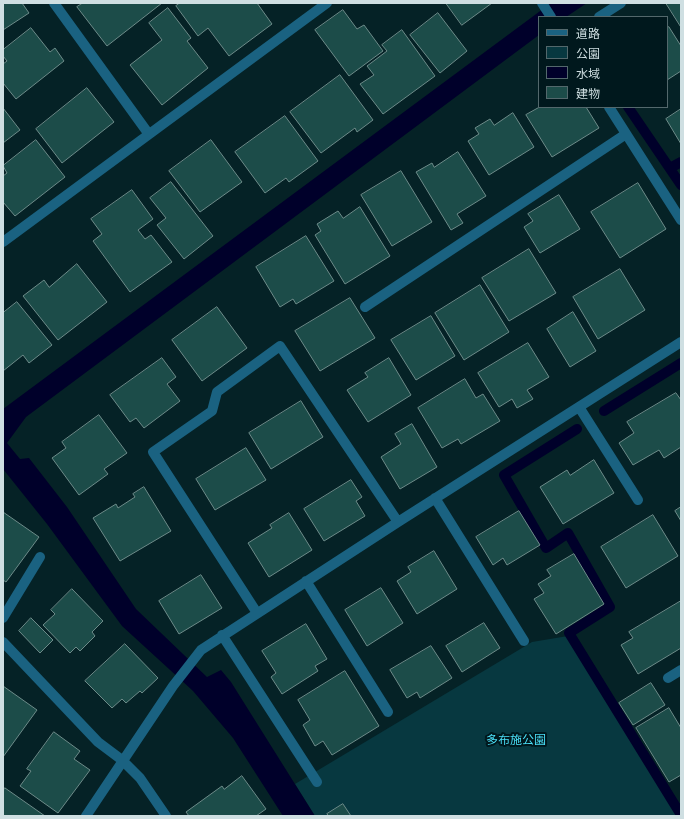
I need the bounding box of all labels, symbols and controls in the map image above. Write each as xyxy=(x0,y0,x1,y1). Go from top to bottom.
legend xyxy=(538,16,668,108)
text: 道路 xyxy=(576,26,600,40)
text: 公園 xyxy=(576,46,600,60)
text: 水域 xyxy=(576,66,600,80)
text: 建物 xyxy=(576,86,600,100)
park label: 多布施公園 xyxy=(486,733,546,747)

